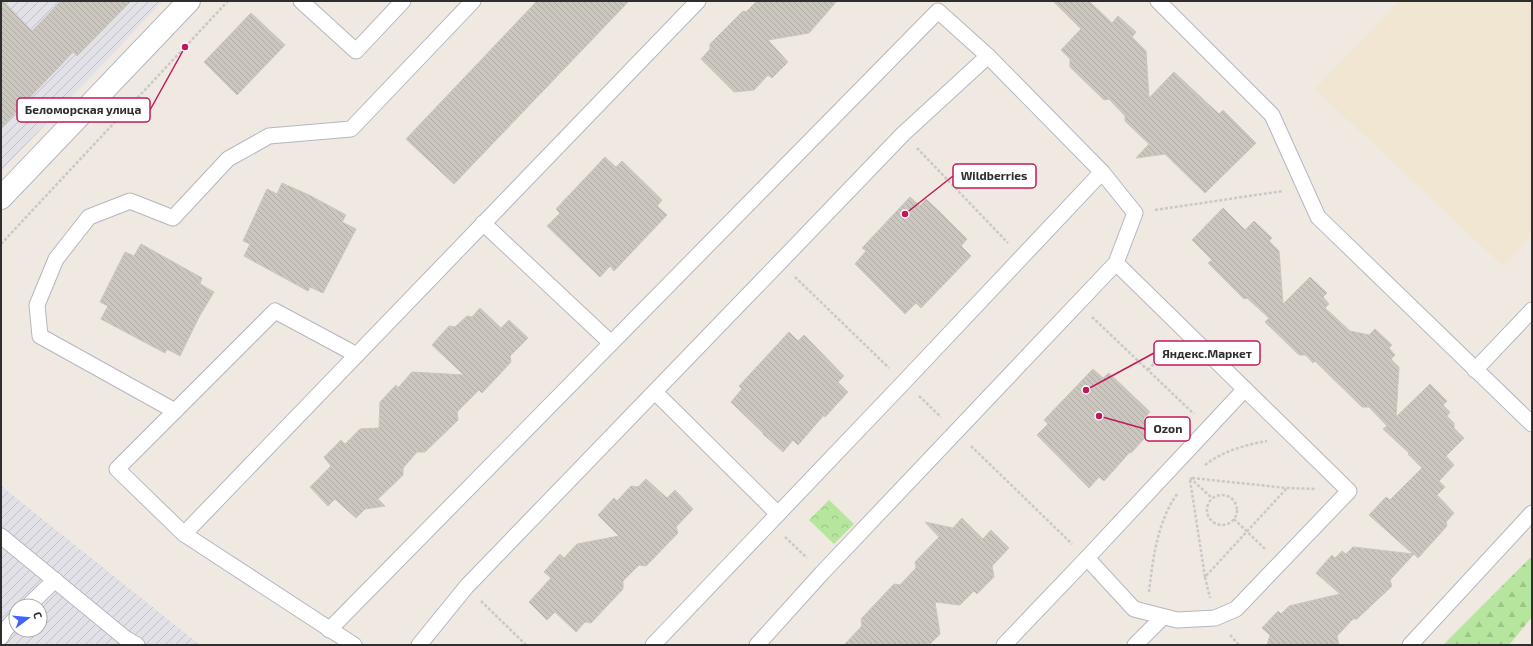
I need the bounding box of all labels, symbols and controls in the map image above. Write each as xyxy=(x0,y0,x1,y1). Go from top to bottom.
callout: Беломорская улица xyxy=(17,98,150,122)
text: Беломорская улица xyxy=(25,102,141,116)
callout: Wildberries xyxy=(953,164,1036,188)
text: Wildberries xyxy=(961,168,1027,182)
callout: Яндекс.Маркет xyxy=(1154,341,1260,365)
text: Яндекс.Маркет xyxy=(1162,346,1252,360)
callout: Ozon xyxy=(1145,417,1190,441)
text: Ozon xyxy=(1154,421,1182,435)
north arrow xyxy=(8,598,48,638)
text: С xyxy=(31,610,45,621)

